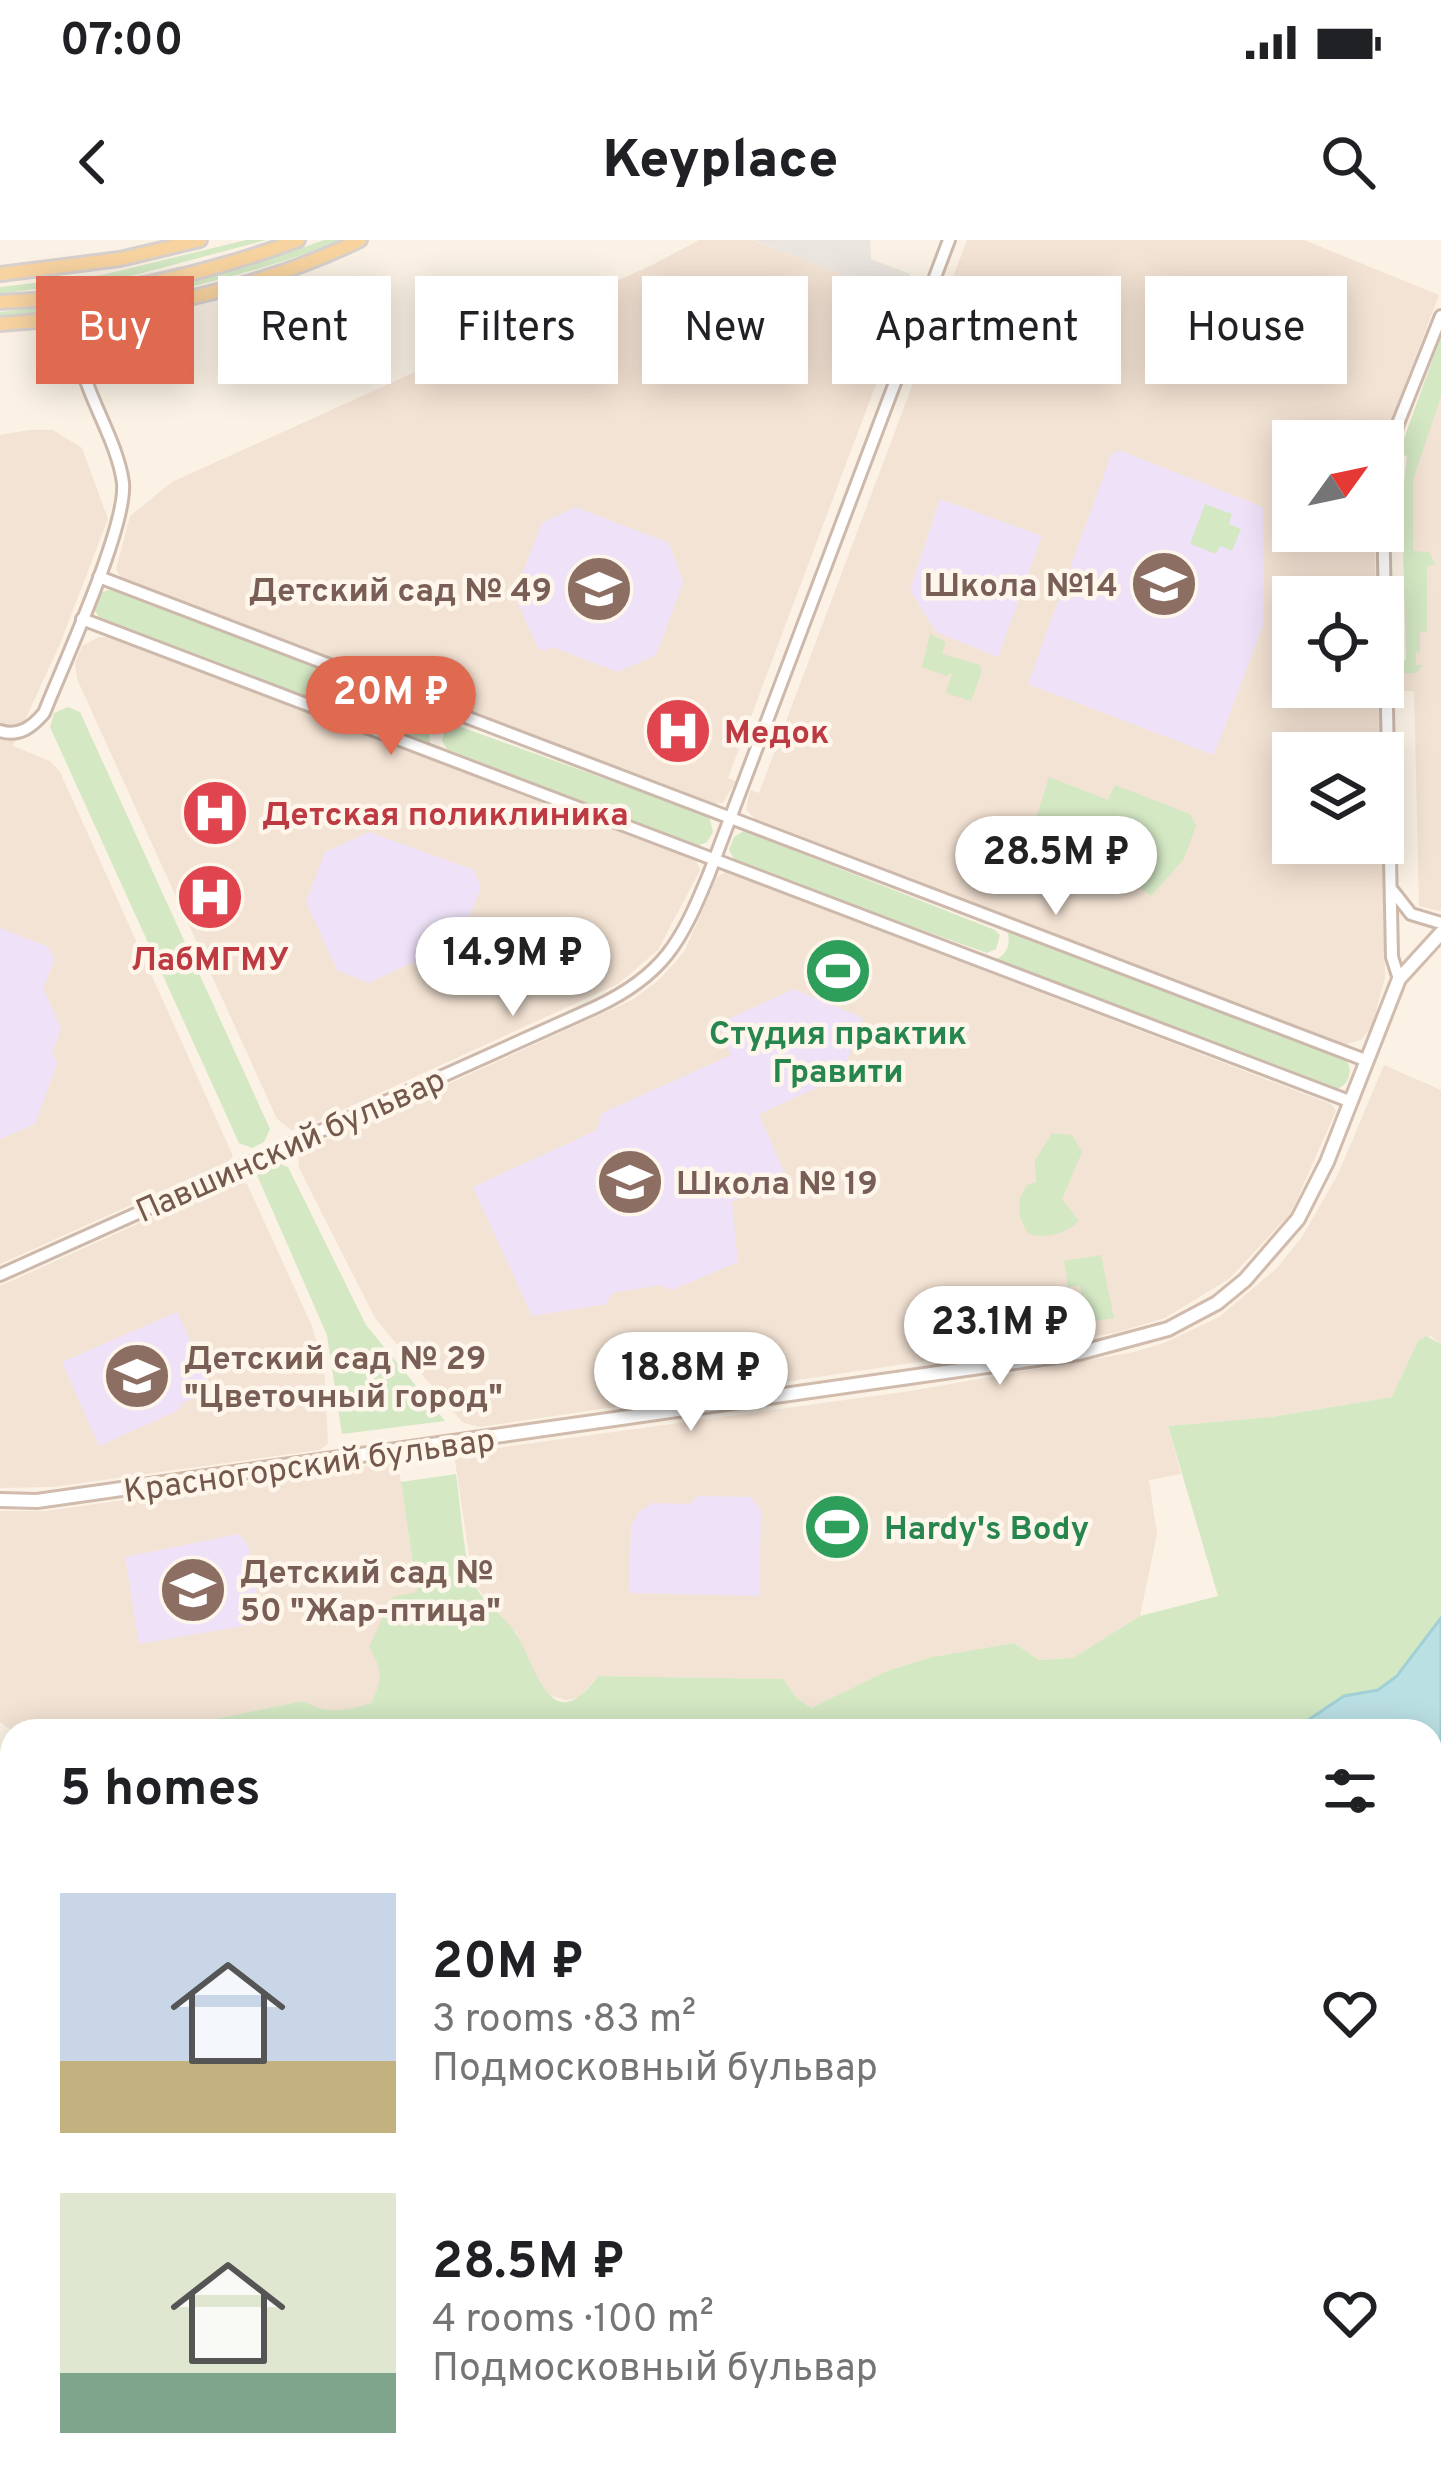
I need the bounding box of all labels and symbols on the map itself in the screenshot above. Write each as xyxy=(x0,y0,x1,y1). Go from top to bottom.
north arrow xyxy=(1272,420,1404,552)
school or university icon: Школа №14 xyxy=(1129,549,1199,619)
school or university icon: Детский сад № 49 xyxy=(564,554,634,624)
place label: Школа №14 xyxy=(924,567,1118,609)
place label: Детский сад № 49 xyxy=(249,572,552,614)
pin: 20M ₽ xyxy=(307,656,475,758)
hospital icon: Медок xyxy=(643,696,713,766)
place label: Медок xyxy=(724,714,829,756)
hospital icon: Детская поликлиника xyxy=(180,778,250,848)
place label: Детская поликлиника xyxy=(262,796,629,838)
pin: 28.5M ₽ xyxy=(945,816,1167,918)
hospital icon: ЛабМГМУ xyxy=(175,862,245,932)
pin: 14.9M ₽ xyxy=(402,917,624,1019)
sports icon: Студия практик Гравити xyxy=(803,936,873,1006)
place label: ЛабМГМУ xyxy=(131,941,289,983)
place label: Студия практик Гравити xyxy=(709,1015,967,1095)
street label: Павшинский бульвар xyxy=(131,1061,453,1235)
school or university icon: Школа № 19 xyxy=(595,1147,665,1217)
place label: Школа № 19 xyxy=(676,1165,878,1207)
pin: 23.1M ₽ xyxy=(889,1286,1111,1388)
pin: 18.8M ₽ xyxy=(580,1332,802,1434)
place label: Детский сад № 29 "Цветочный город" xyxy=(184,1340,503,1420)
school or university icon: Детский сад № 29 "Цветочный город" xyxy=(102,1341,172,1411)
street label: Красногорский бульвар xyxy=(121,1421,498,1515)
sports icon: Hardy's Body xyxy=(802,1492,872,1562)
place label: Hardy's Body xyxy=(884,1510,1089,1552)
place label: Детский сад № 50 "Жар-птица" xyxy=(240,1554,501,1634)
school or university icon: Детский сад № 50 "Жар-птица" xyxy=(158,1555,228,1625)

